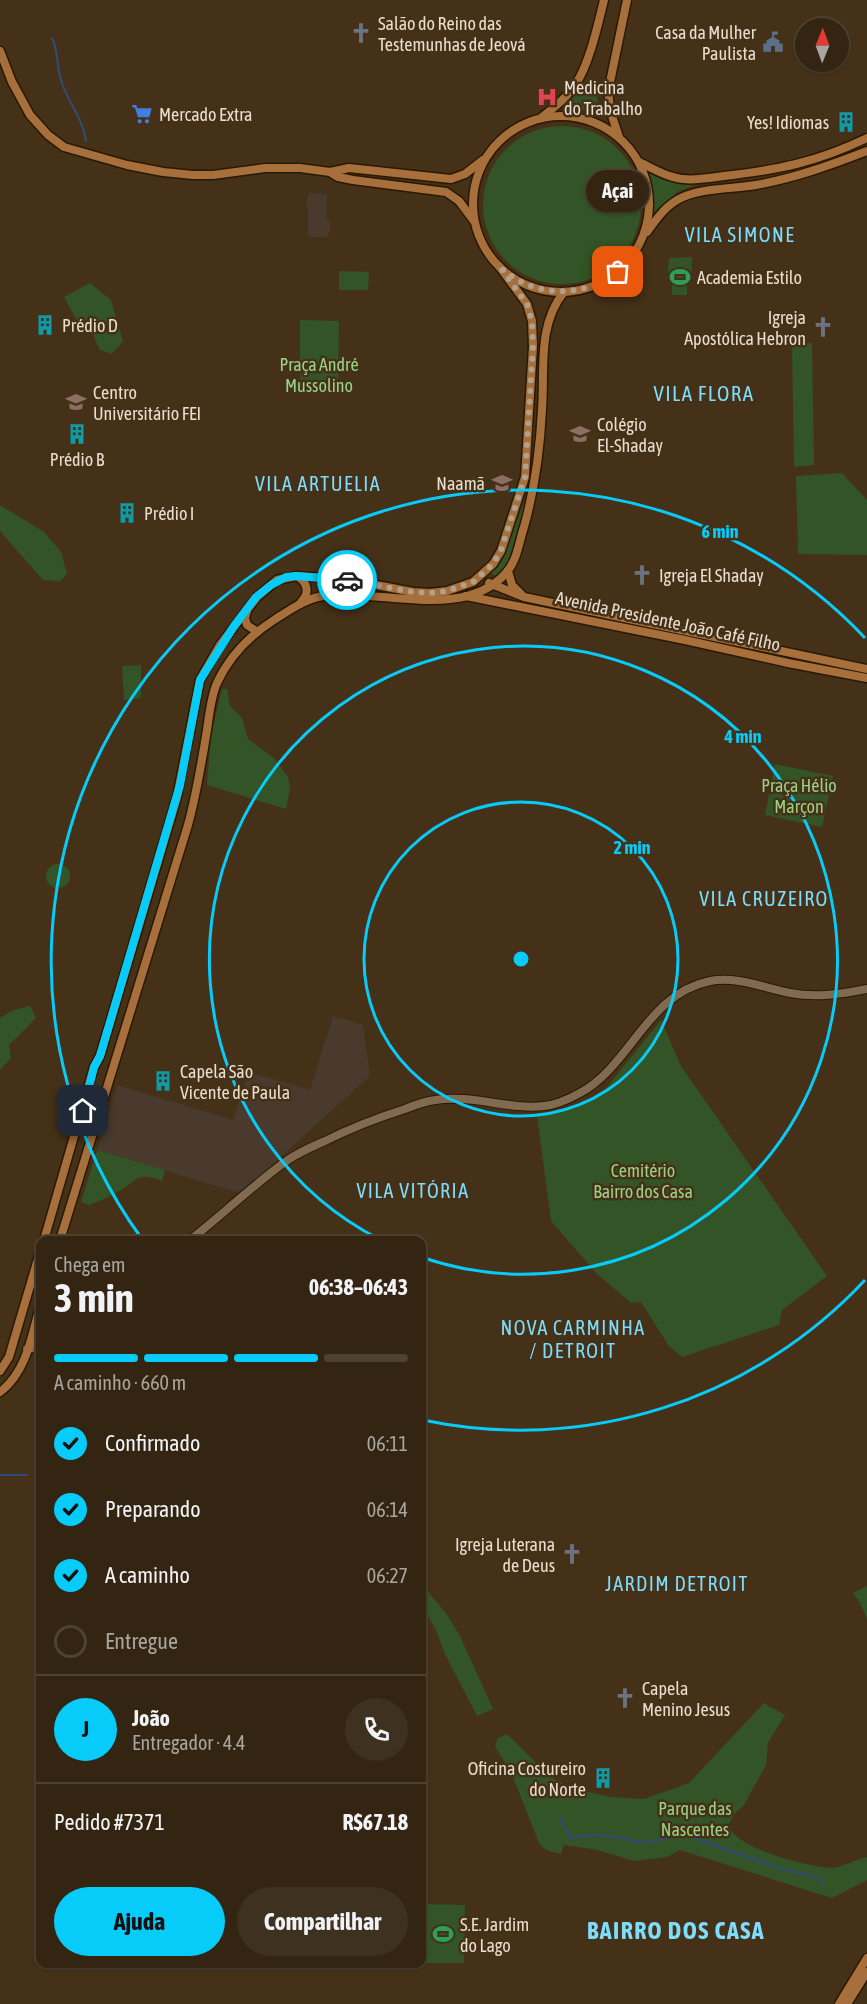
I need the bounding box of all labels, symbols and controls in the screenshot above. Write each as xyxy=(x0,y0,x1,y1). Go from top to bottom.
place label: Salão do Reino das Testemunhas de Jeová xyxy=(378,13,526,55)
north arrow xyxy=(795,18,849,72)
map controls xyxy=(795,18,849,72)
church icon: Salão do Reino das Testemunhas de Jeová xyxy=(349,21,373,45)
place label: Casa da Mulher Paulista xyxy=(655,22,757,64)
public building icon: Casa da Mulher Paulista xyxy=(761,30,785,54)
place label: Medicina do Trabalho xyxy=(564,77,642,119)
hospital icon: Medicina do Trabalho xyxy=(535,85,559,109)
supermarket icon: Mercado Extra xyxy=(130,102,154,126)
place label: Mercado Extra xyxy=(159,104,252,125)
building icon: Yes! Idiomas xyxy=(834,110,858,134)
place label: Yes! Idiomas xyxy=(747,112,829,133)
callout: Açai xyxy=(586,170,650,212)
text: Açai xyxy=(602,179,633,202)
district label: VILA SIMONE xyxy=(685,223,795,246)
pin xyxy=(592,246,643,297)
icon: bag xyxy=(601,255,634,288)
sports icon: Academia Estilo xyxy=(668,265,692,289)
place label: Academia Estilo xyxy=(697,267,802,288)
place label: Igreja Apostólica Hebron xyxy=(684,307,806,349)
building icon: Prédio D xyxy=(33,313,57,337)
place label: Prédio D xyxy=(62,315,118,336)
church icon: Igreja Apostólica Hebron xyxy=(811,315,835,339)
park label: Praça André Mussolino xyxy=(279,354,359,396)
district label: VILA FLORA xyxy=(653,381,755,405)
place label: Centro Universitário FEI xyxy=(93,382,201,424)
school or university icon: Centro Universitário FEI xyxy=(64,390,88,414)
place label: Colégio El-Shaday xyxy=(597,414,663,456)
building icon: Prédio B xyxy=(65,422,89,446)
school or university icon: Colégio El-Shaday xyxy=(568,422,592,446)
place label: Prédio B xyxy=(50,449,105,470)
school or university icon: Naamã xyxy=(490,471,514,495)
district label: VILA ARTUELIA xyxy=(255,472,381,495)
place label: Naamã xyxy=(436,473,485,494)
building icon: Prédio I xyxy=(115,501,139,525)
place label: Prédio I xyxy=(144,503,194,524)
text: 6 min xyxy=(702,521,739,542)
courier xyxy=(317,550,377,610)
church icon: Igreja El Shaday xyxy=(630,563,654,587)
icon: car xyxy=(331,564,364,597)
place label: Igreja El Shaday xyxy=(659,565,764,586)
street label: Avenida Presidente João Café Filho xyxy=(554,587,782,655)
text: 4 min xyxy=(724,726,762,747)
park label: Praça Hélio Marçon xyxy=(761,775,837,817)
text: 2 min xyxy=(614,837,651,858)
district label: VILA CRUZEIRO xyxy=(699,887,829,910)
centre of rings xyxy=(511,949,531,969)
place label: Capela São Vicente de Paula xyxy=(180,1061,290,1103)
building icon: Capela São Vicente de Paula xyxy=(151,1069,175,1093)
pin xyxy=(57,1085,108,1136)
icon: home xyxy=(66,1094,99,1127)
park label: Cemitério Bairro dos Casa xyxy=(593,1160,693,1202)
district label: VILA VITÓRIA xyxy=(356,1179,470,1202)
text: Chega em xyxy=(54,1253,126,1276)
text: 06:38–06:43 xyxy=(309,1274,408,1300)
text: 3 min xyxy=(54,1276,134,1320)
district label: NOVA CARMINHA / DETROIT xyxy=(500,1316,646,1362)
text: A caminho · 660 m xyxy=(54,1371,186,1394)
icon: check xyxy=(54,1427,87,1460)
text: Confirmado xyxy=(105,1430,200,1456)
text: 06:11 xyxy=(367,1432,408,1455)
icon: check xyxy=(54,1493,87,1526)
text: Preparando xyxy=(105,1496,201,1522)
text: 06:14 xyxy=(367,1498,408,1521)
place label: Igreja Luterana de Deus xyxy=(455,1534,555,1576)
church icon: Igreja Luterana de Deus xyxy=(560,1542,584,1566)
icon: check xyxy=(54,1559,87,1592)
text: A caminho xyxy=(105,1562,190,1588)
text: 06:27 xyxy=(367,1564,408,1587)
district label: JARDIM DETROIT xyxy=(605,1572,749,1595)
text: Entregue xyxy=(105,1628,178,1654)
place label: Capela Menino Jesus xyxy=(642,1678,730,1720)
church icon: Capela Menino Jesus xyxy=(613,1686,637,1710)
button: phone xyxy=(345,1698,408,1761)
text: João xyxy=(132,1705,170,1731)
text: J xyxy=(82,1716,89,1742)
text: Entregador · 4.4 xyxy=(132,1731,245,1754)
place label: Oficina Costureiro do Norte xyxy=(468,1758,586,1800)
building icon: Oficina Costureiro do Norte xyxy=(591,1766,615,1790)
park label: Parque das Nascentes xyxy=(658,1798,732,1840)
text: Pedido #7371 xyxy=(54,1809,165,1835)
text: R$67.18 xyxy=(342,1809,408,1835)
button: Ajuda xyxy=(54,1887,225,1956)
button: Compartilhar xyxy=(237,1887,408,1956)
place label: S.E. Jardim do Lago xyxy=(460,1914,529,1956)
district label: BAIRRO DOS CASA xyxy=(587,1917,765,1944)
sports icon: S.E. Jardim do Lago xyxy=(431,1922,455,1946)

